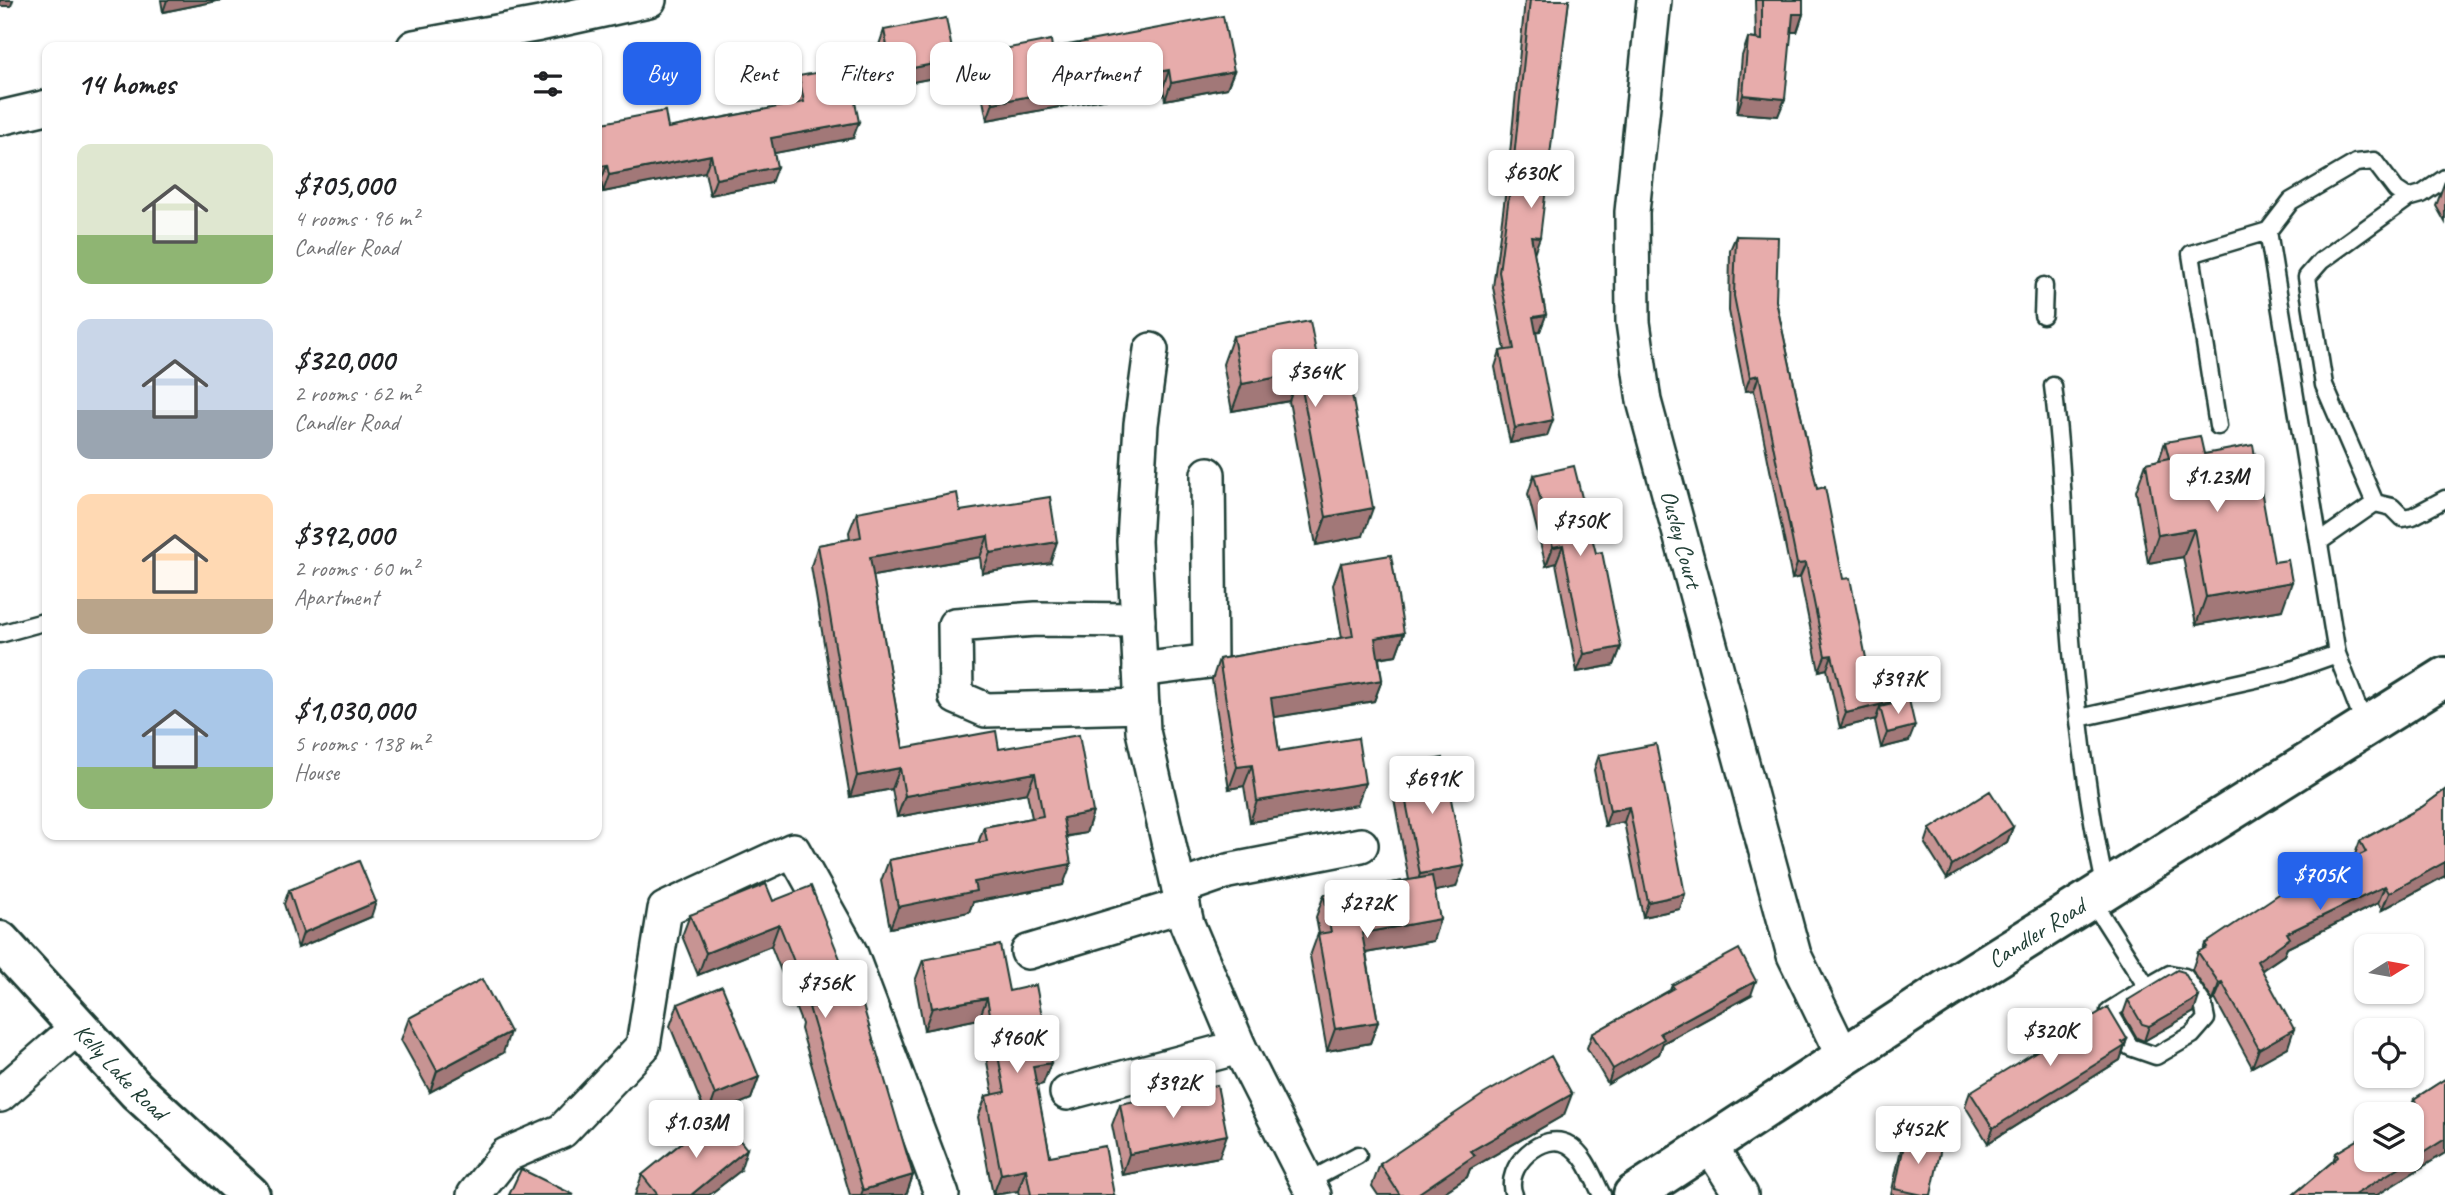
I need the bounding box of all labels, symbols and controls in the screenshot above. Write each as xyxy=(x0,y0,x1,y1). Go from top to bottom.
chip: Buy xyxy=(623,42,701,105)
chip: Rent xyxy=(715,42,802,105)
chip: Filters xyxy=(816,42,916,105)
chip: New xyxy=(930,42,1013,105)
chip: Apartment xyxy=(1027,42,1163,105)
text: 14 homes xyxy=(77,65,175,103)
icon: filters xyxy=(529,65,567,103)
pin: $630K xyxy=(1482,150,1580,210)
text: $630K xyxy=(1504,158,1558,187)
text: $705,000 xyxy=(294,166,394,204)
icon: home xyxy=(133,172,217,256)
text: 4 rooms · 96 m² xyxy=(294,204,418,233)
text: Candler Road xyxy=(294,233,399,262)
text: $320,000 xyxy=(294,341,394,379)
icon: home xyxy=(133,347,217,431)
pin: $364K xyxy=(1266,350,1364,409)
text: $364K xyxy=(1288,357,1342,386)
text: 2 rooms · 62 m² xyxy=(294,379,418,408)
text: Candler Road xyxy=(294,408,399,437)
pin: $1.23M xyxy=(2160,454,2274,514)
text: $1.23M xyxy=(2186,462,2248,491)
street label: Ousley Court xyxy=(1654,487,1709,593)
pin: $750K xyxy=(1531,498,1629,558)
text: $750K xyxy=(1554,506,1606,535)
text: $392,000 xyxy=(294,516,394,554)
icon: home xyxy=(133,522,217,606)
text: 2 rooms · 60 m² xyxy=(294,554,418,583)
text: Apartment xyxy=(294,583,379,612)
pin: $397K xyxy=(1849,656,1947,716)
text: $397K xyxy=(1872,664,1924,693)
text: $1,030,000 xyxy=(294,691,414,729)
icon: home xyxy=(133,697,217,781)
text: 5 rooms · 138 m² xyxy=(294,729,429,758)
pin: $691K xyxy=(1383,756,1481,816)
text: House xyxy=(294,758,339,787)
text: $691K xyxy=(1405,764,1459,793)
pin: $705K xyxy=(2271,852,2369,912)
text: $705K xyxy=(2294,860,2346,889)
pin: $272K xyxy=(1318,880,1416,940)
text: $272K xyxy=(1341,888,1394,917)
street label: Candler Road xyxy=(1982,889,2094,975)
north arrow xyxy=(2354,934,2424,1004)
map controls xyxy=(2354,934,2424,1172)
pin: $756K xyxy=(776,960,874,1020)
text: $756K xyxy=(798,968,852,997)
pin: $320K xyxy=(2001,1009,2099,1068)
pin: $960K xyxy=(968,1016,1066,1075)
text: $320K xyxy=(2023,1016,2077,1045)
street label: Kelly Lake Road xyxy=(68,1017,176,1129)
button: locate xyxy=(2354,1018,2424,1088)
text: $960K xyxy=(990,1023,1044,1052)
pin: $392K xyxy=(1124,1060,1222,1120)
text: $392K xyxy=(1147,1068,1199,1097)
pin: $1.03M xyxy=(639,1100,753,1160)
button: layers xyxy=(2354,1102,2424,1172)
pin: $452K xyxy=(1869,1106,1967,1166)
text: $1.03M xyxy=(665,1108,727,1137)
text: $452K xyxy=(1892,1114,1944,1143)

